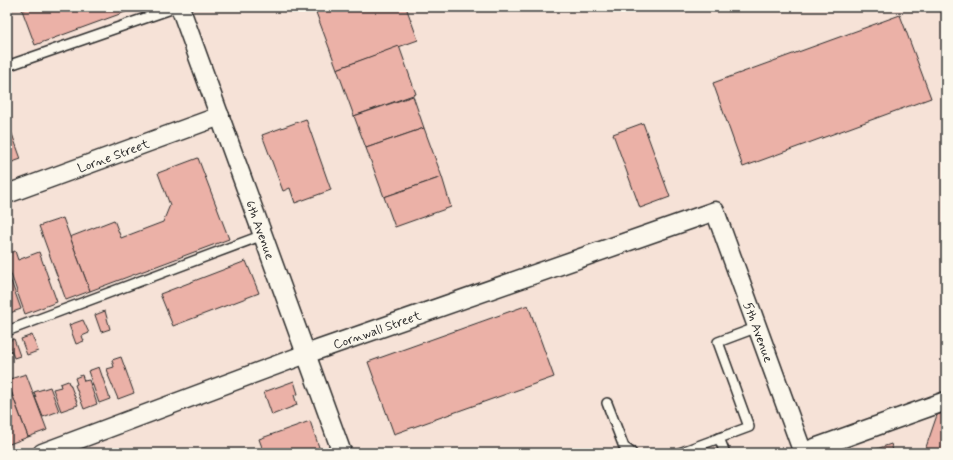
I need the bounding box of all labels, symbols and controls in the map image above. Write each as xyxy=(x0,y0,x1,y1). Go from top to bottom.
street label: Lorne Street xyxy=(75,135,152,178)
street label: 6th Avenue xyxy=(241,198,278,262)
street label: 5th Avenue xyxy=(739,300,776,365)
street label: Cornwall Street xyxy=(331,307,424,354)

